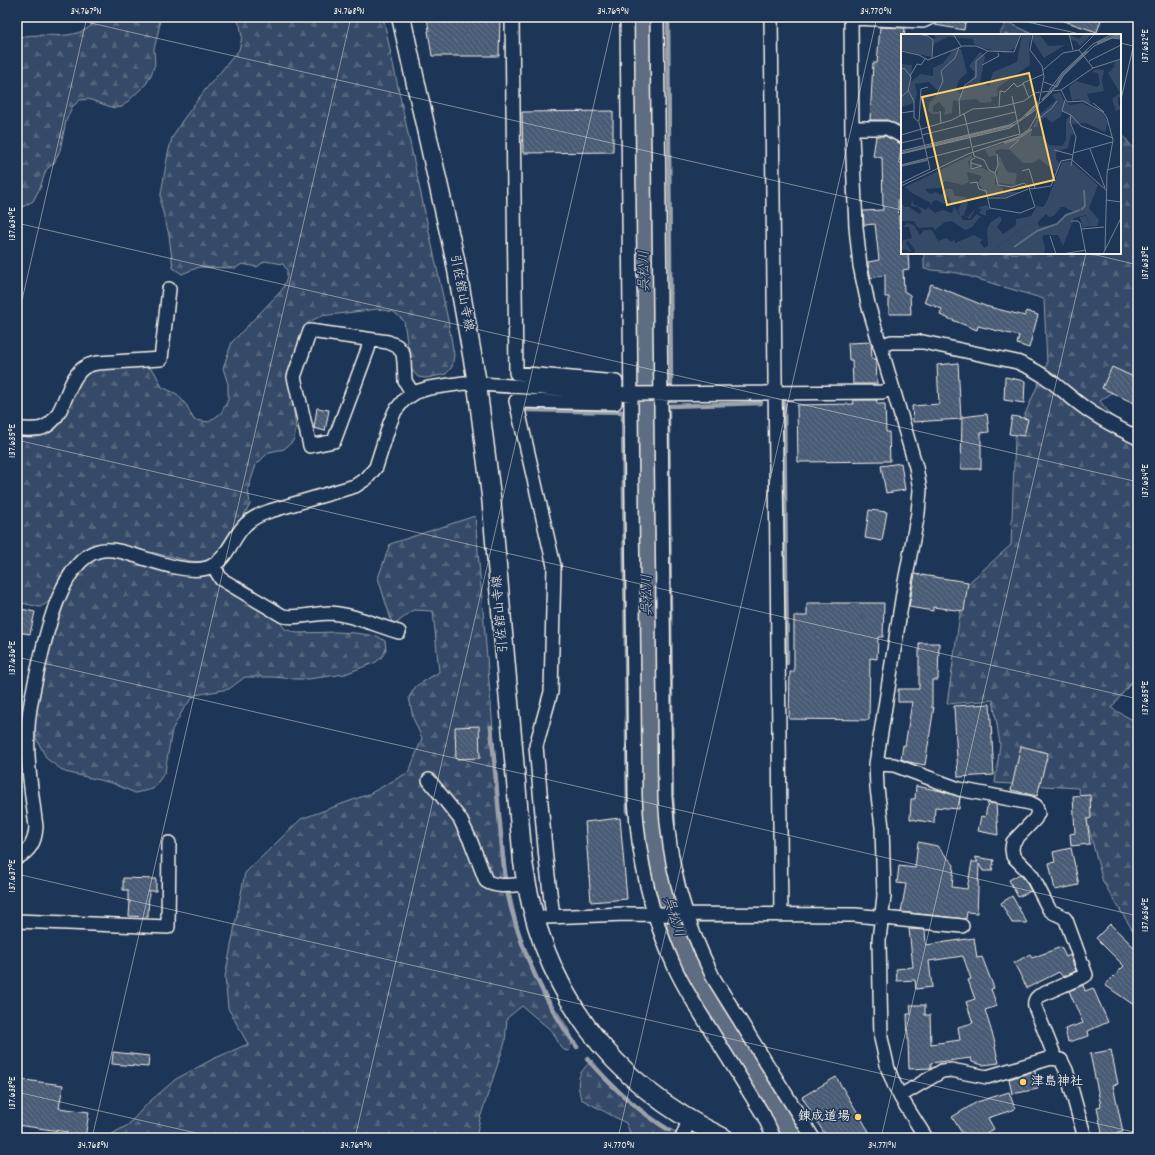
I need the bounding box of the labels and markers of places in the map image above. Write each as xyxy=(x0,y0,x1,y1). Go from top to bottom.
place label: 津島神社 xyxy=(1031,1073,1083,1092)
marker: 津島神社 xyxy=(1018,1077,1028,1087)
place label: 錬成道場 xyxy=(798,1108,850,1127)
marker: 錬成道場 xyxy=(853,1112,863,1122)

